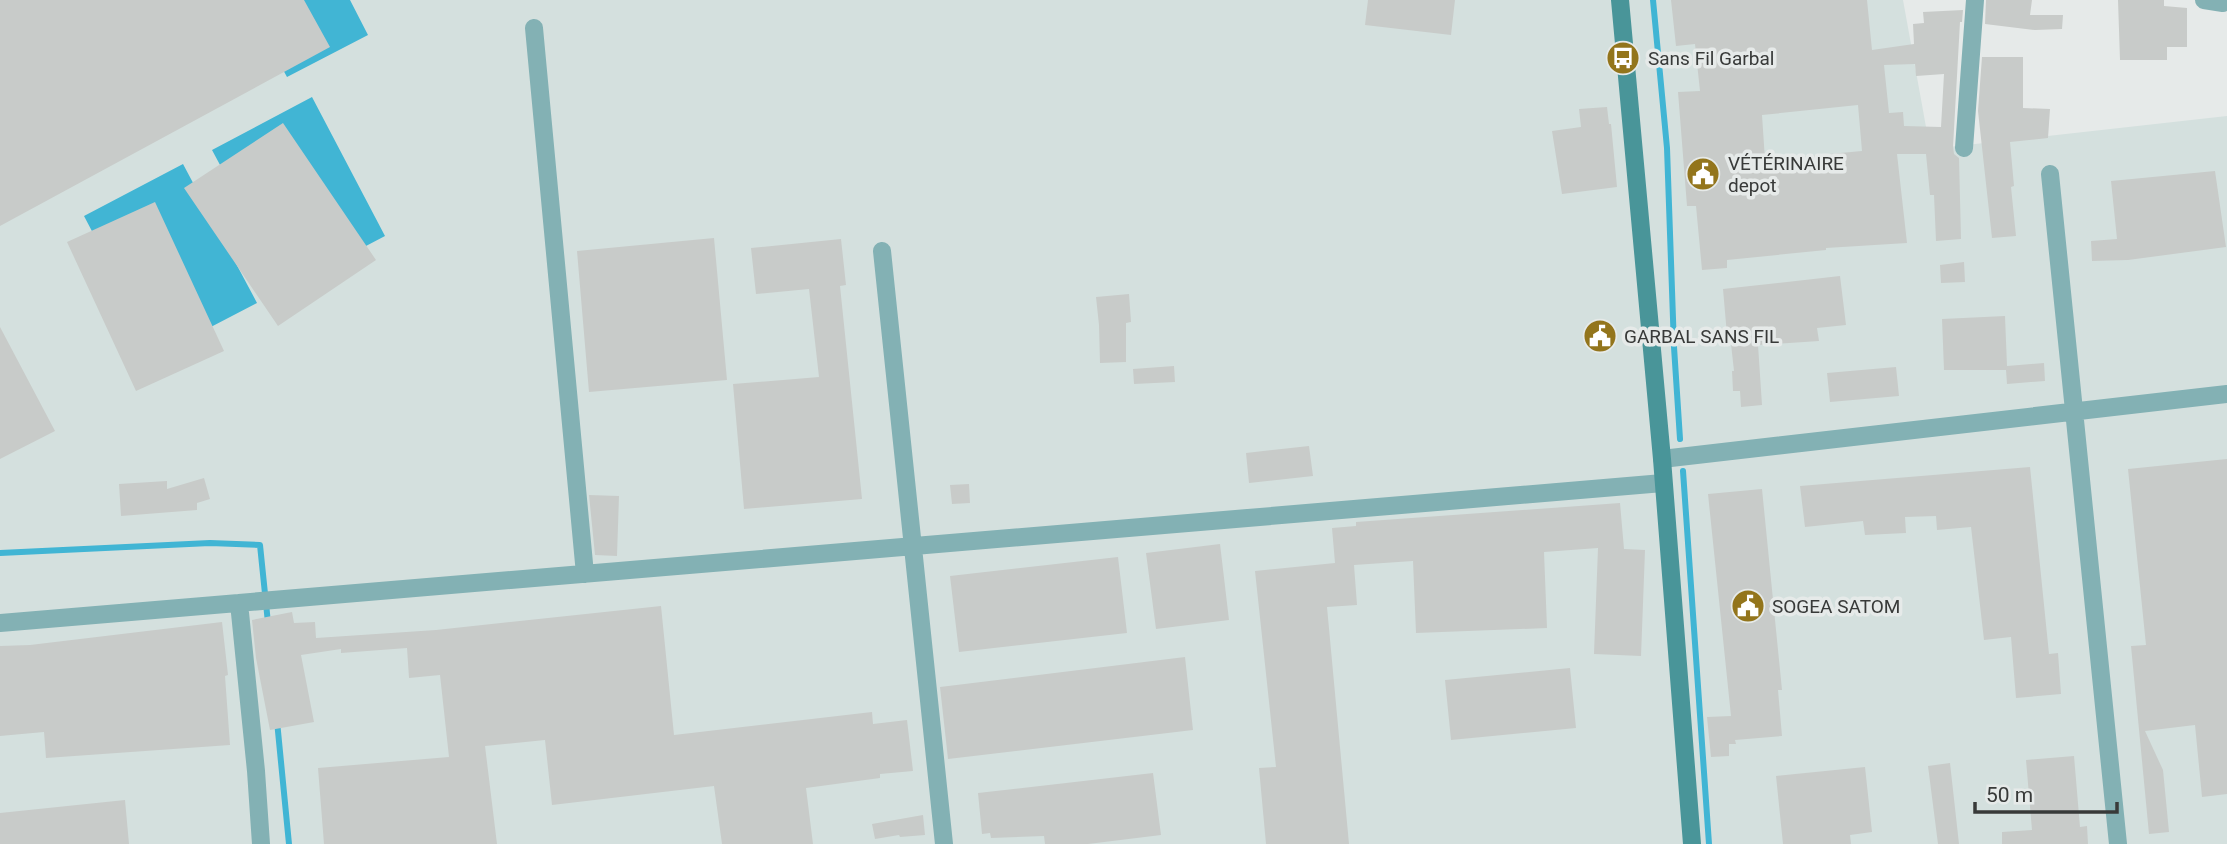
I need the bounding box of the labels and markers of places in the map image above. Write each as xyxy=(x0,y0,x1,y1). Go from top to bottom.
bus stop icon: Sans Fil Garbal xyxy=(1604,39,1642,77)
place label: Sans Fil Garbal xyxy=(1648,47,1774,70)
place label: VÉTÉRINAIRE depot xyxy=(1728,152,1844,197)
public building icon: VÉTÉRINAIRE depot xyxy=(1684,155,1722,193)
public building icon: GARBAL SANS FIL xyxy=(1581,317,1619,355)
place label: GARBAL SANS FIL xyxy=(1624,325,1779,348)
public building icon: SOGEA SATOM xyxy=(1729,587,1767,625)
place label: SOGEA SATOM xyxy=(1772,595,1900,618)

